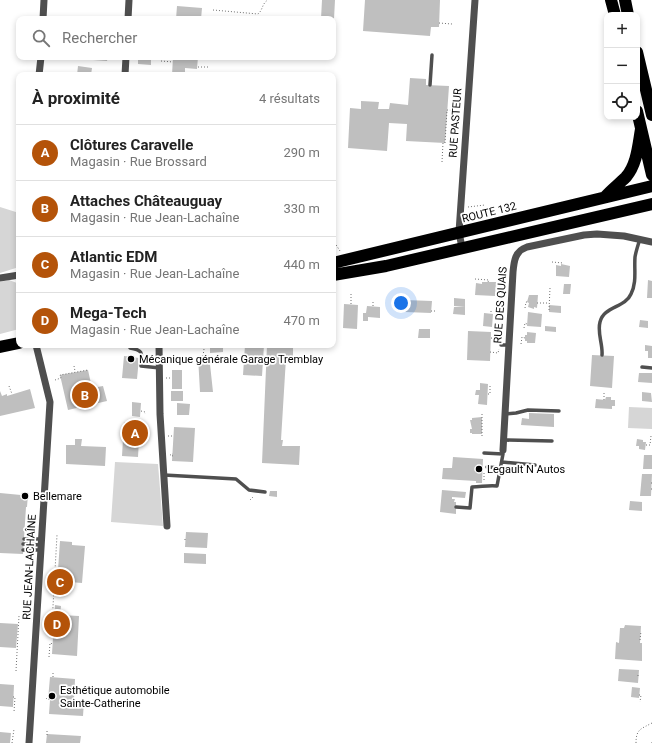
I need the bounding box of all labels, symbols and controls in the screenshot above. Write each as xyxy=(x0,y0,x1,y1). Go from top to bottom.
map controls xyxy=(604,12,640,120)
button: + xyxy=(604,12,640,48)
search box xyxy=(16,16,336,60)
icon: search xyxy=(30,27,52,49)
text: Rechercher xyxy=(62,29,137,47)
button: − xyxy=(604,48,640,84)
button: locate xyxy=(604,84,640,120)
text: À proximité xyxy=(32,88,120,108)
street label: RUE PASTEUR xyxy=(447,88,464,158)
text: 4 résultats xyxy=(259,91,320,106)
text: Clôtures Caravelle xyxy=(70,136,193,154)
text: A xyxy=(41,145,49,160)
text: 290 m xyxy=(283,145,320,160)
text: Magasin · Rue Brossard xyxy=(70,154,207,169)
text: Attaches Châteauguay xyxy=(70,192,222,210)
street label: ROUTE 132 xyxy=(461,199,518,226)
text: B xyxy=(41,201,49,216)
text: 330 m xyxy=(283,201,320,216)
text: Magasin · Rue Jean-Lachaîne xyxy=(70,210,239,225)
text: Atlantic EDM xyxy=(70,248,157,266)
text: C xyxy=(41,257,49,272)
text: 440 m xyxy=(283,257,320,272)
text: Magasin · Rue Jean-Lachaîne xyxy=(70,266,239,281)
street label: RUE DES QUAIS xyxy=(491,266,510,344)
your location xyxy=(391,293,411,313)
text: Mega-Tech xyxy=(70,304,147,322)
text: D xyxy=(41,313,49,328)
text: 470 m xyxy=(283,313,320,328)
text: Magasin · Rue Jean-Lachaîne xyxy=(70,322,239,337)
place label: Mécanique générale Garage Tremblay xyxy=(139,353,324,366)
marker: Mécanique générale Garage Tremblay xyxy=(126,354,136,364)
pin: B xyxy=(72,380,98,410)
pin: A xyxy=(122,418,148,448)
place label: Legault N Autos xyxy=(487,463,566,476)
marker: Legault N Autos xyxy=(474,464,484,474)
place label: Bellemare xyxy=(33,490,82,503)
marker: Bellemare xyxy=(20,491,30,501)
street label: RUE JEAN-LACHAÎNE xyxy=(20,514,39,620)
pin: C xyxy=(47,567,73,597)
pin: D xyxy=(44,609,70,639)
place label: Esthétique automobile Sainte-Catherine xyxy=(60,684,170,710)
marker: Esthétique automobile Sainte-Catherine xyxy=(47,691,57,701)

